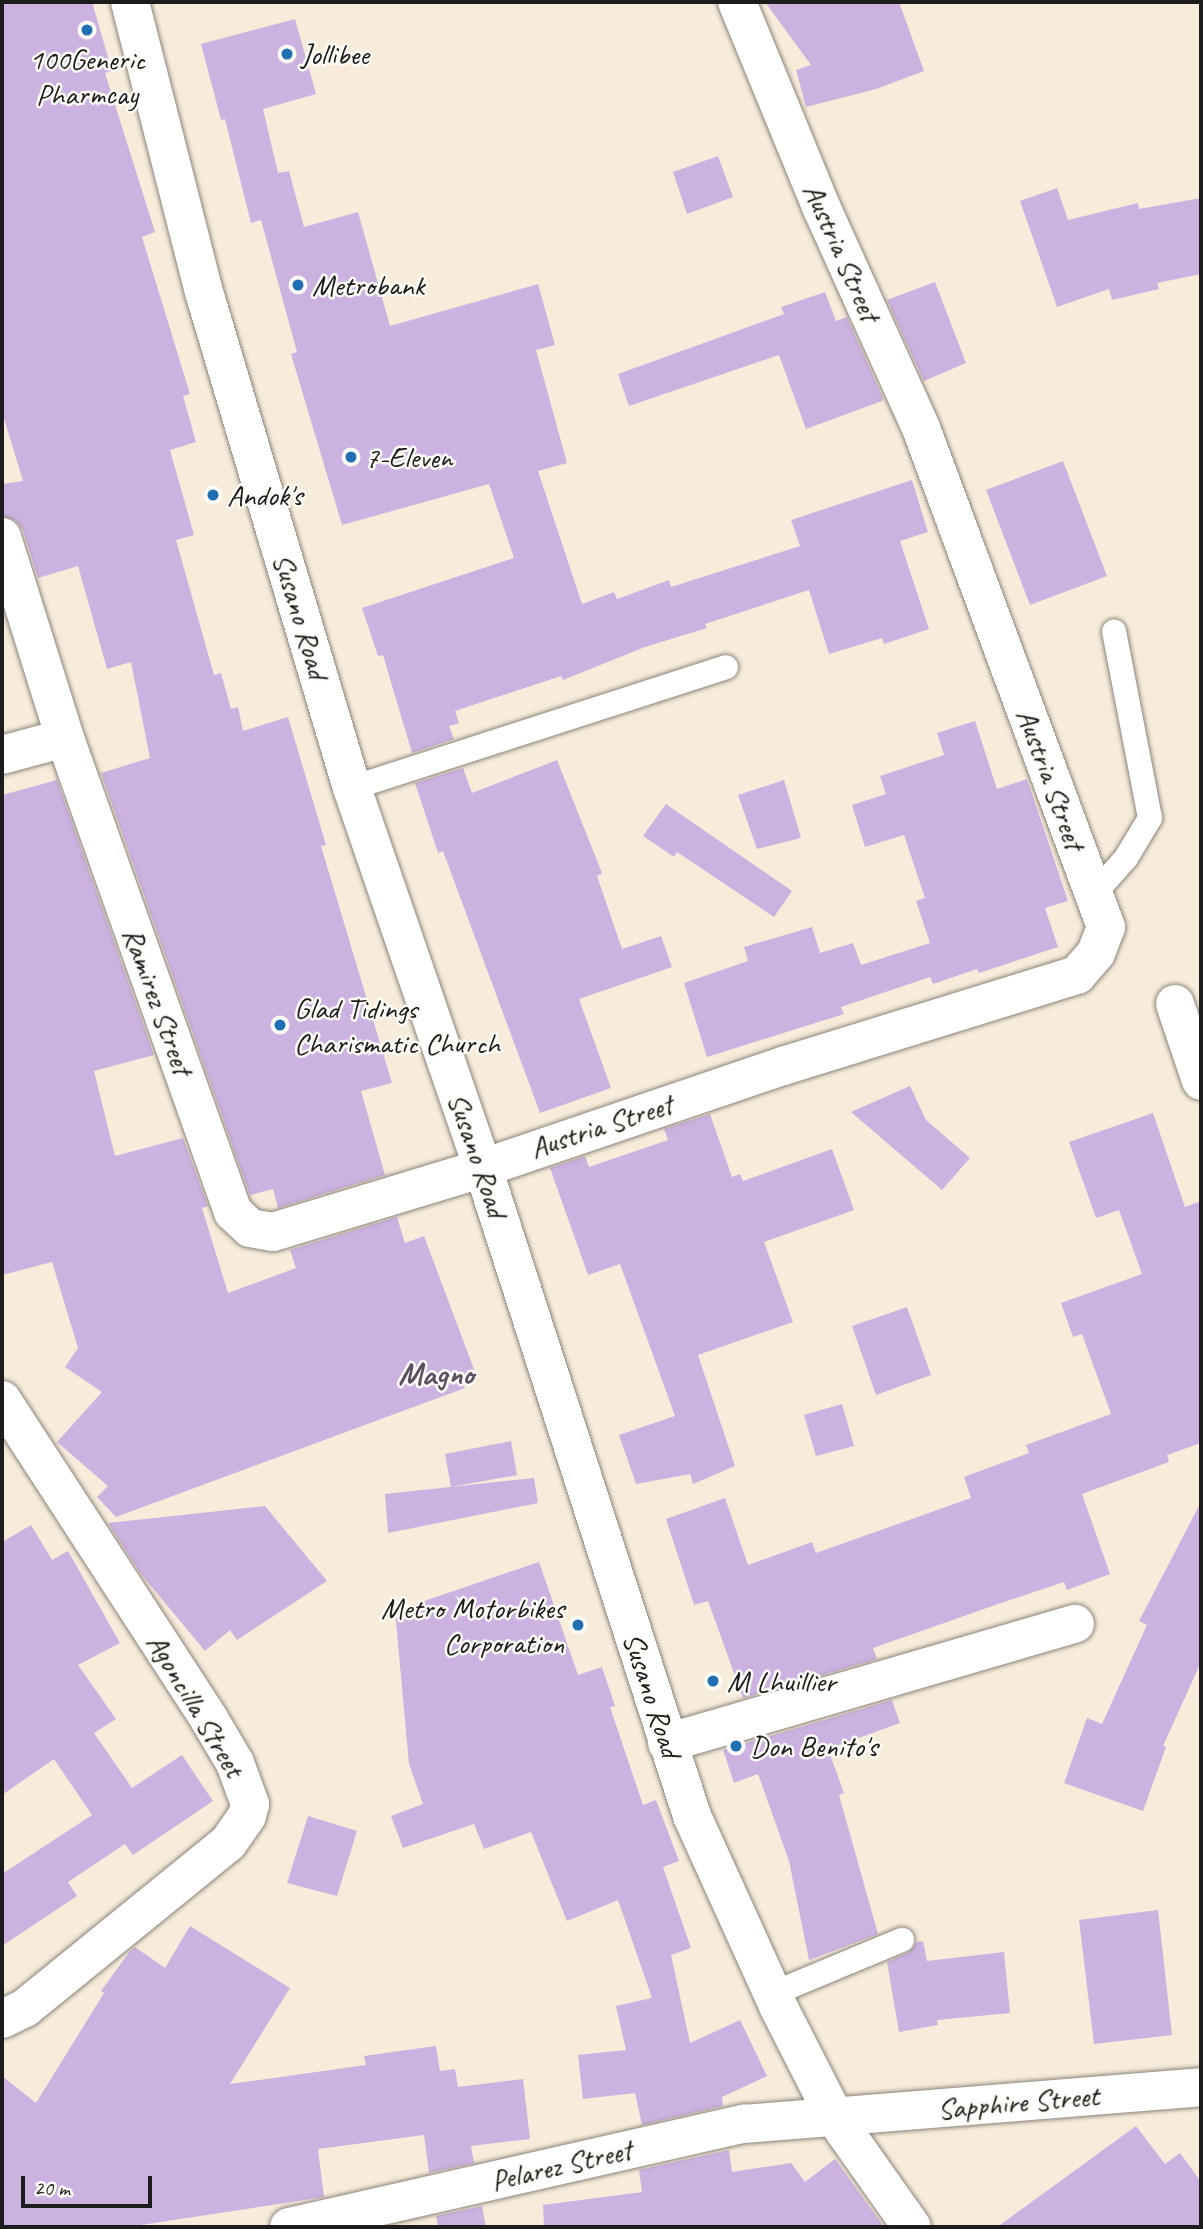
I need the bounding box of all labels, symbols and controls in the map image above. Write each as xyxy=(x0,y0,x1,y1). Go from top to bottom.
marker: 100Generic Pharmcay xyxy=(79,22,95,38)
place label: Jollibee xyxy=(301,36,369,72)
place label: 100Generic Pharmcay xyxy=(29,41,145,111)
marker: Jollibee xyxy=(279,46,295,62)
street label: Austria Street xyxy=(796,177,888,327)
place label: Metrobank xyxy=(312,267,424,303)
marker: Metrobank xyxy=(290,277,306,293)
place label: 7-Eleven xyxy=(365,439,452,475)
marker: 7-Eleven xyxy=(343,449,359,465)
place label: Andok's xyxy=(227,477,302,513)
marker: Andok's xyxy=(205,487,221,503)
street label: Susano Road xyxy=(265,549,337,683)
street label: Austria Street xyxy=(1009,704,1093,854)
street label: Ramirez Street xyxy=(115,923,201,1079)
place label: Glad Tidings Charismatic Church xyxy=(294,990,500,1060)
marker: Glad Tidings Charismatic Church xyxy=(272,1017,288,1033)
street label: Austria Street xyxy=(525,1086,677,1166)
street label: Susano Road xyxy=(440,1088,516,1222)
district label: Magno xyxy=(398,1355,474,1393)
place label: Metro Motorbikes Corporation xyxy=(381,1590,564,1660)
marker: Metro Motorbikes Corporation xyxy=(570,1617,586,1633)
street label: Agoncilla Street xyxy=(139,1626,253,1784)
street label: Susano Road xyxy=(615,1628,689,1762)
place label: M Lhuillier xyxy=(727,1663,835,1699)
marker: M Lhuillier xyxy=(705,1673,721,1689)
place label: Don Benito's xyxy=(750,1728,878,1764)
marker: Don Benito's xyxy=(728,1738,744,1754)
street label: Sapphire Street xyxy=(936,2077,1100,2127)
street label: Pelarez Street xyxy=(487,2131,635,2199)
scale bar xyxy=(24,2162,156,2206)
text: 20 m xyxy=(34,2175,70,2201)

